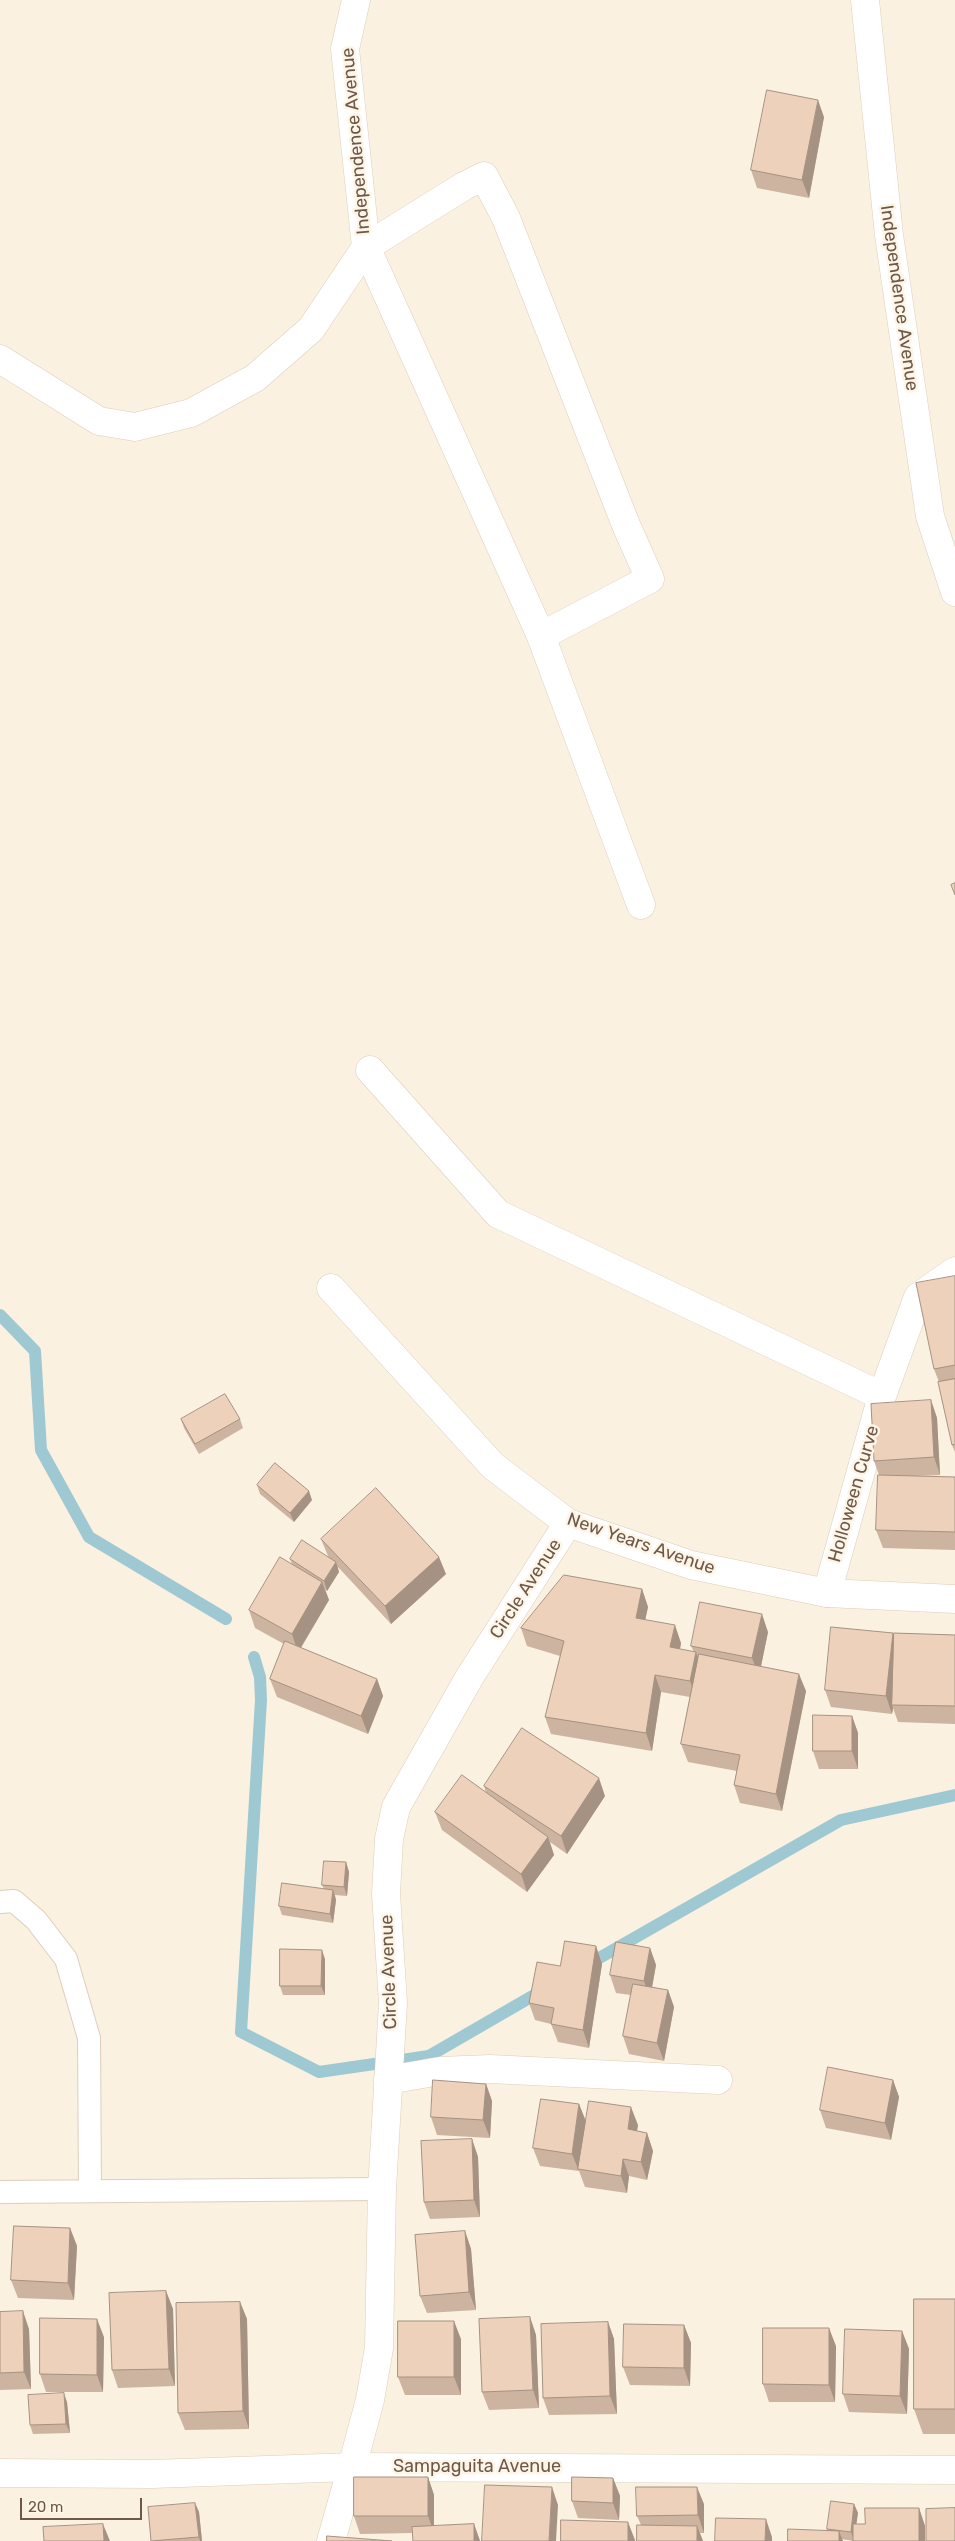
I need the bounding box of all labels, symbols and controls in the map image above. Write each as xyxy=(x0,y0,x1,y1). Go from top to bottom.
street label: Independence Avenue xyxy=(337,47,375,235)
street label: Independence Avenue xyxy=(875,204,923,392)
street label: Holloween Curve xyxy=(824,1423,884,1565)
street label: New Years Avenue xyxy=(564,1509,718,1579)
street label: Circle Avenue xyxy=(486,1535,566,1643)
street label: Circle Avenue xyxy=(376,1914,402,2030)
street label: Sampaguita Avenue xyxy=(393,2456,561,2478)
scale bar xyxy=(22,2488,145,2520)
text: 20 m xyxy=(28,2498,63,2516)

